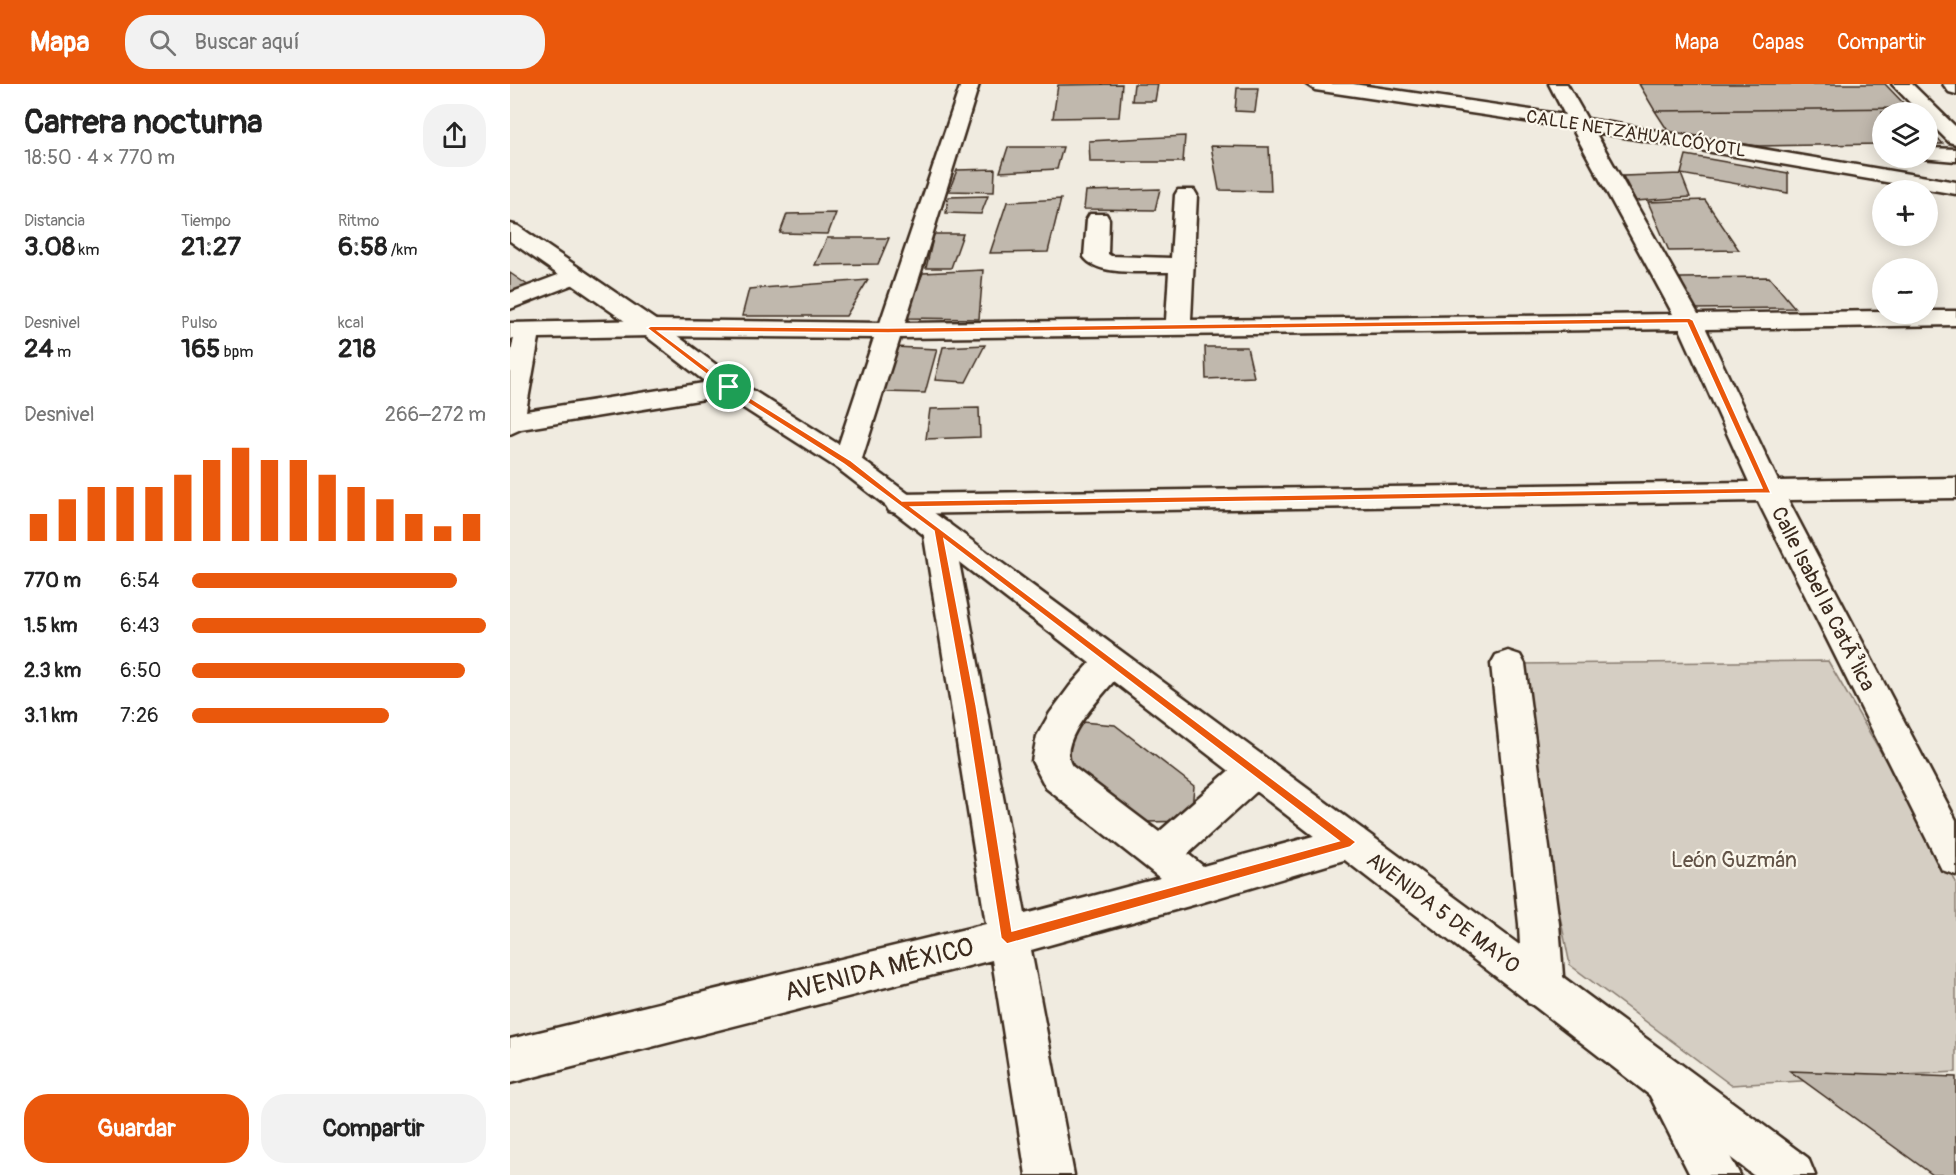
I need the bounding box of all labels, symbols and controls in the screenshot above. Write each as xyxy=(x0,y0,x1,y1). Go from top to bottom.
search box xyxy=(125,15,545,69)
text: Mapa xyxy=(30,25,89,60)
icon: search xyxy=(146,26,179,59)
text: Buscar aquí xyxy=(194,28,300,56)
text: Mapa xyxy=(1675,29,1719,56)
text: Capas xyxy=(1752,29,1804,56)
text: Compartir xyxy=(1837,29,1926,56)
text: Carrera nocturna xyxy=(24,102,263,143)
map controls xyxy=(1872,102,1938,324)
button: layers xyxy=(1872,102,1938,168)
button: share xyxy=(423,104,486,167)
street label: CALLE NETZAHUALCÓYOTL xyxy=(1524,104,1748,163)
text: 18:50 · 4 × 770 m xyxy=(24,145,175,170)
button: + xyxy=(1872,180,1938,246)
text: Distancia xyxy=(24,211,85,231)
text: Tiempo xyxy=(181,211,231,231)
text: Ritmo xyxy=(338,211,379,231)
text: 3.08 xyxy=(24,231,75,263)
text: 21:27 xyxy=(181,231,241,263)
text: 6:58 xyxy=(338,231,387,263)
text: km xyxy=(75,240,99,260)
text: /km xyxy=(387,240,417,260)
button: − xyxy=(1872,258,1938,324)
text: Desnivel xyxy=(24,313,80,333)
text: Pulso xyxy=(181,313,217,333)
text: kcal xyxy=(338,313,364,333)
text: 24 xyxy=(24,333,54,365)
text: 165 xyxy=(181,333,220,365)
text: 218 xyxy=(338,333,376,365)
text: m xyxy=(54,342,71,362)
text: bpm xyxy=(220,342,253,362)
pin xyxy=(703,361,754,412)
icon: arrive xyxy=(712,370,745,403)
text: Desnivel xyxy=(24,402,94,427)
text: 266–272 m xyxy=(385,402,486,427)
street label: Calle Isabel la CatÃ³lica xyxy=(1765,502,1881,696)
text: 770 m xyxy=(24,568,81,593)
text: 6:54 xyxy=(120,568,159,593)
text: 1.5 km xyxy=(24,613,77,638)
text: 6:43 xyxy=(120,613,160,638)
text: 2.3 km xyxy=(24,658,81,683)
text: 6:50 xyxy=(120,658,161,683)
text: 3.1 km xyxy=(24,703,78,728)
text: 7:26 xyxy=(120,703,159,728)
street label: AVENIDA 5 DE MAYO xyxy=(1361,847,1525,979)
park label: León Guzmán xyxy=(1671,847,1797,874)
street label: AVENIDA MÉXICO xyxy=(781,931,977,1009)
button: Guardar xyxy=(24,1094,249,1163)
button: Compartir xyxy=(261,1094,486,1163)

